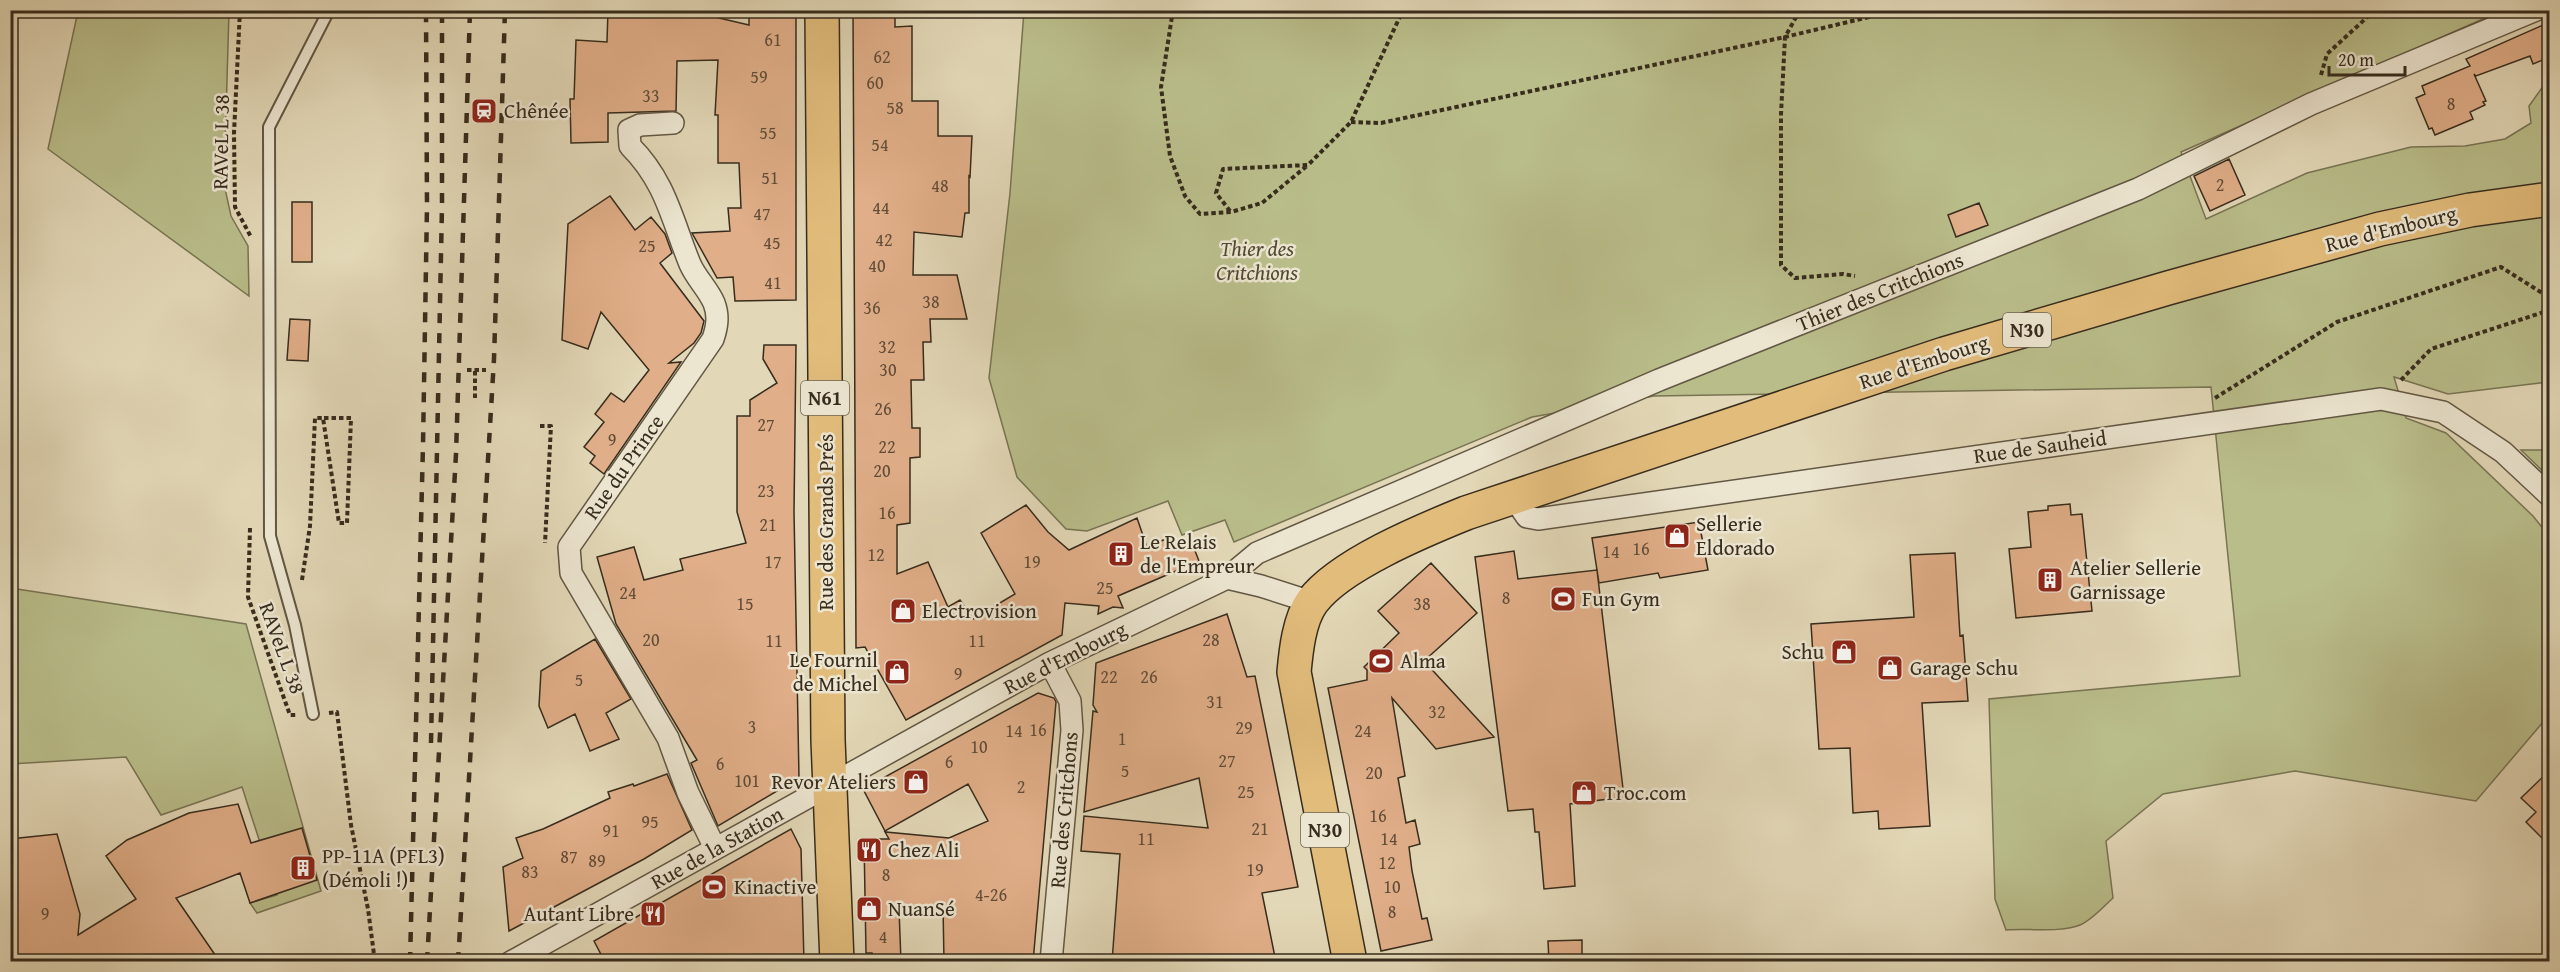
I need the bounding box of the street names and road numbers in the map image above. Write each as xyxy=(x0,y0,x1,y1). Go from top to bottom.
street label: RAVeL L 38 xyxy=(204,94,237,190)
street label: Rue d'Embourg xyxy=(2322,197,2460,260)
street label: Thier des Critchions xyxy=(1792,244,1968,339)
road number: N30 xyxy=(2003,313,2051,347)
street label: Rue d'Embourg xyxy=(1855,326,1993,397)
road number: N61 xyxy=(801,381,849,415)
street label: Rue du Prince xyxy=(576,408,671,526)
street label: Rue de Sauheid xyxy=(1971,422,2109,471)
street label: Rue des Grands Prés xyxy=(810,434,841,610)
street label: RAVeL L 38 xyxy=(252,598,313,698)
street label: Rue d'Embourg xyxy=(998,613,1132,702)
street label: Rue des Critchons xyxy=(1041,730,1086,889)
street label: Rue de la Station xyxy=(645,798,789,897)
road number: N30 xyxy=(1301,813,1349,847)

